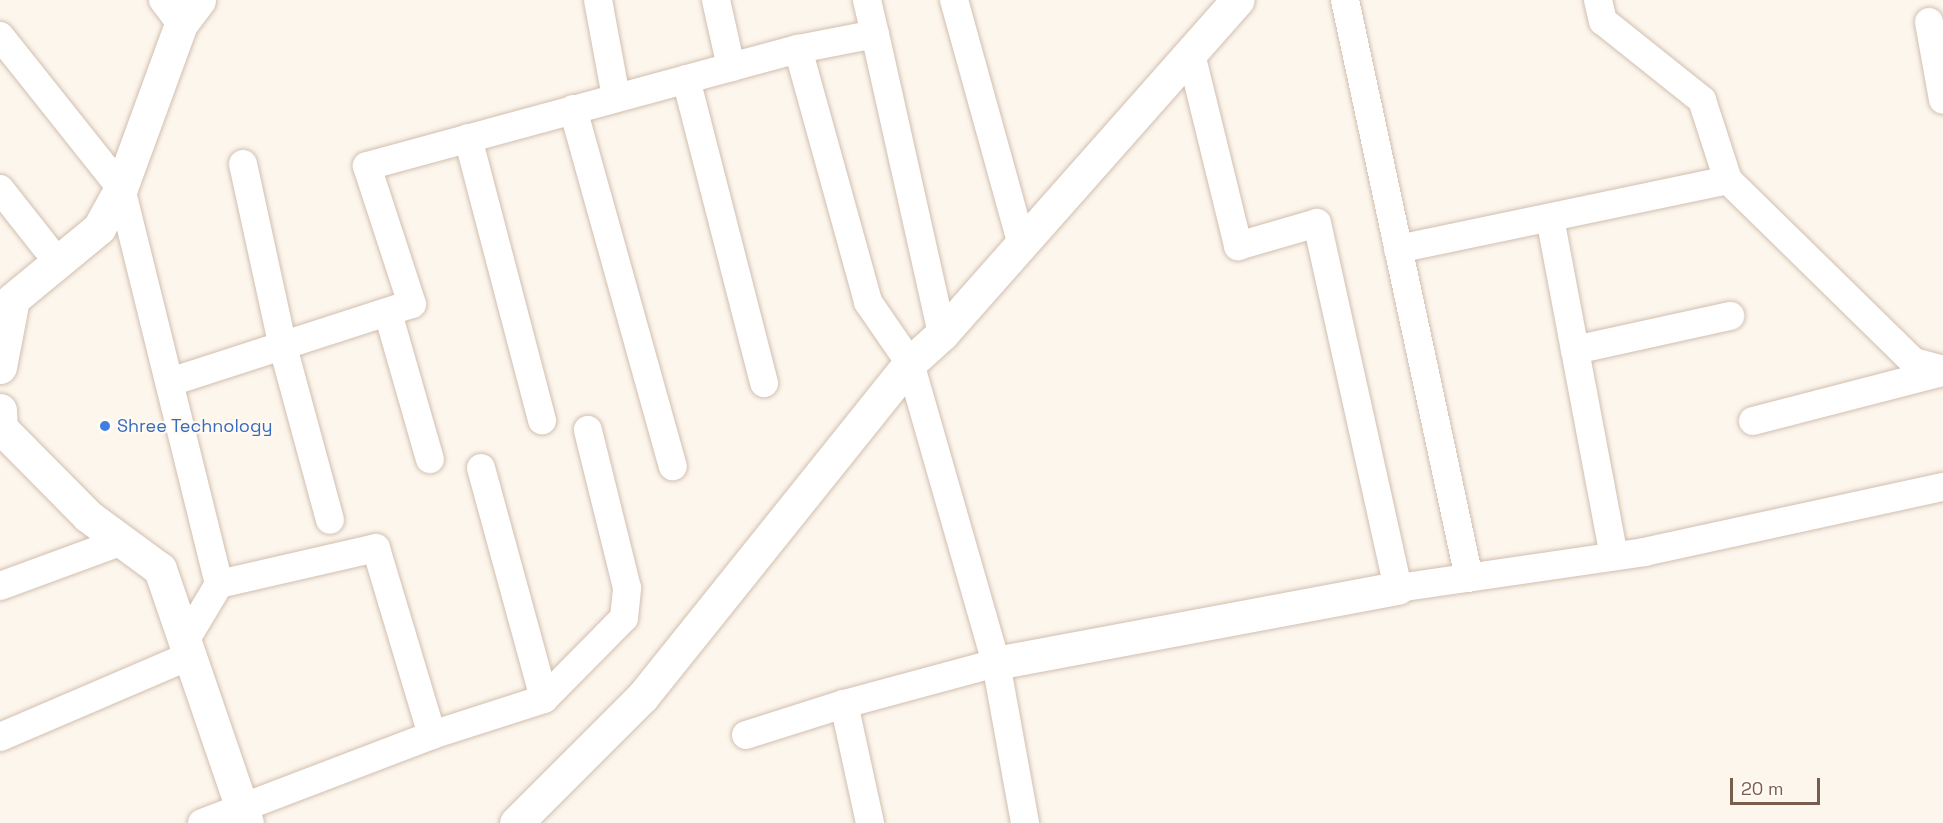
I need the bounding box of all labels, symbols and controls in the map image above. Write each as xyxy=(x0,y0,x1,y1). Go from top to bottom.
place label: Shree Technology xyxy=(117,415,273,437)
marker: Shree Technology xyxy=(98,419,112,433)
scale bar xyxy=(1733,766,1823,804)
text: 20 m xyxy=(1741,777,1784,800)

